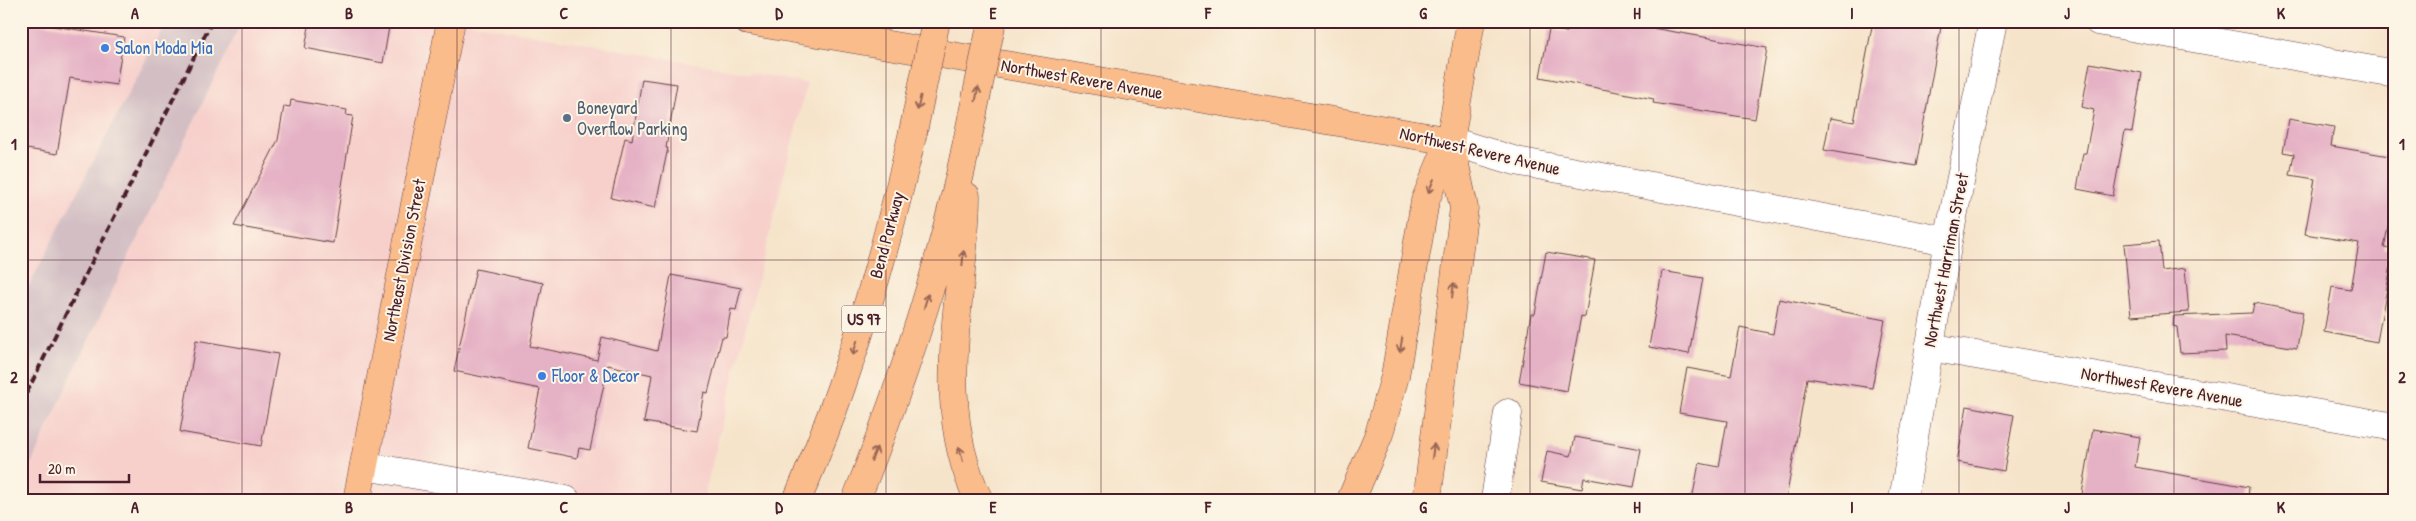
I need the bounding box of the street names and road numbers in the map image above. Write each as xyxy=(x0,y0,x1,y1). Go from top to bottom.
street label: Northwest Revere Avenue xyxy=(999,52,1165,105)
street label: Northwest Revere Avenue xyxy=(1397,120,1563,181)
street label: Northwest Harriman Street xyxy=(1916,170,1975,349)
street label: Northeast Division Street xyxy=(375,176,432,343)
street label: Bend Parkway xyxy=(863,188,910,281)
road number: US 97 xyxy=(842,306,886,332)
street label: Northwest Revere Avenue xyxy=(2079,360,2245,413)

